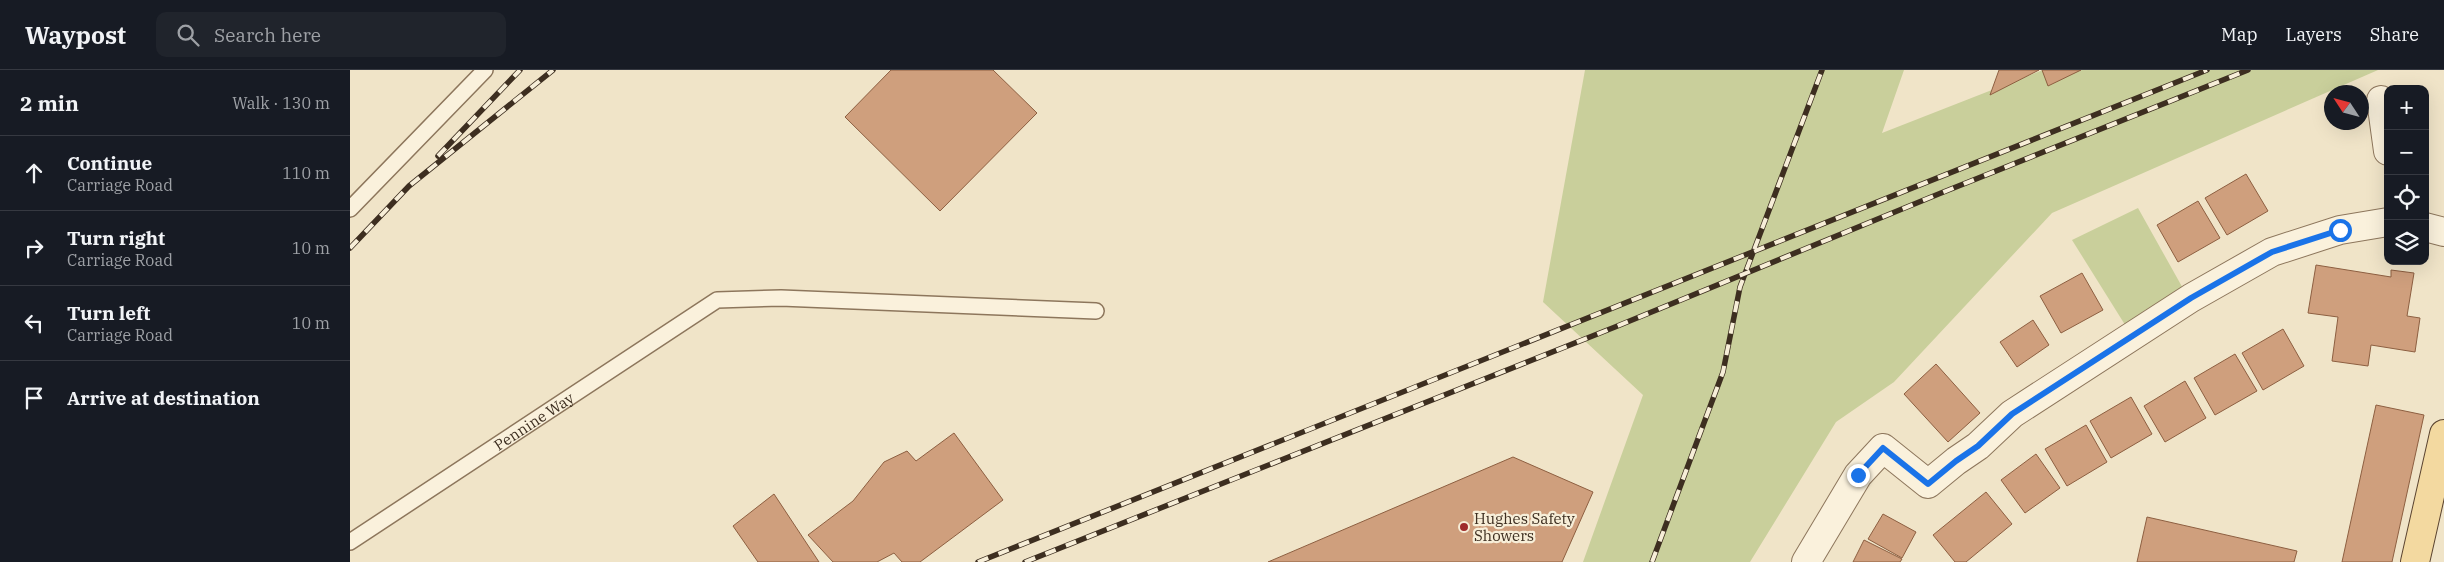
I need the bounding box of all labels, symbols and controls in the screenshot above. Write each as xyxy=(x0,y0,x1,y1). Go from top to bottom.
search box xyxy=(156,12,506,57)
text: Waypost xyxy=(25,19,126,51)
icon: search xyxy=(174,21,202,49)
text: Search here xyxy=(214,23,321,47)
text: Map xyxy=(2221,23,2258,46)
text: Layers xyxy=(2286,23,2342,46)
text: Share xyxy=(2370,23,2419,46)
north arrow xyxy=(2324,85,2369,130)
map controls xyxy=(2384,85,2429,265)
button: + xyxy=(2384,85,2429,130)
text: 2 min xyxy=(20,89,79,117)
text: Walk · 130 m xyxy=(232,93,330,113)
button: − xyxy=(2384,130,2429,175)
text: Continue xyxy=(67,151,152,175)
icon: ahead xyxy=(20,159,48,187)
text: 110 m xyxy=(282,163,330,183)
text: Carriage Road xyxy=(67,175,173,195)
button: locate xyxy=(2384,175,2429,220)
route start xyxy=(2329,219,2352,242)
button: layers xyxy=(2384,220,2429,265)
text: Turn right xyxy=(67,226,165,250)
icon: right xyxy=(20,234,48,262)
text: 10 m xyxy=(292,238,330,258)
text: Carriage Road xyxy=(67,250,173,270)
text: Turn left xyxy=(67,301,150,325)
icon: left xyxy=(20,309,48,337)
text: 10 m xyxy=(292,313,330,333)
text: Carriage Road xyxy=(67,325,173,345)
icon: arrive xyxy=(20,384,48,412)
text: Arrive at destination xyxy=(67,386,260,410)
street label: Pennine Way xyxy=(490,388,577,454)
route end xyxy=(1847,464,1870,487)
place label: Hughes Safety Showers xyxy=(1474,509,1575,545)
marker: Hughes Safety Showers xyxy=(1458,521,1470,533)

